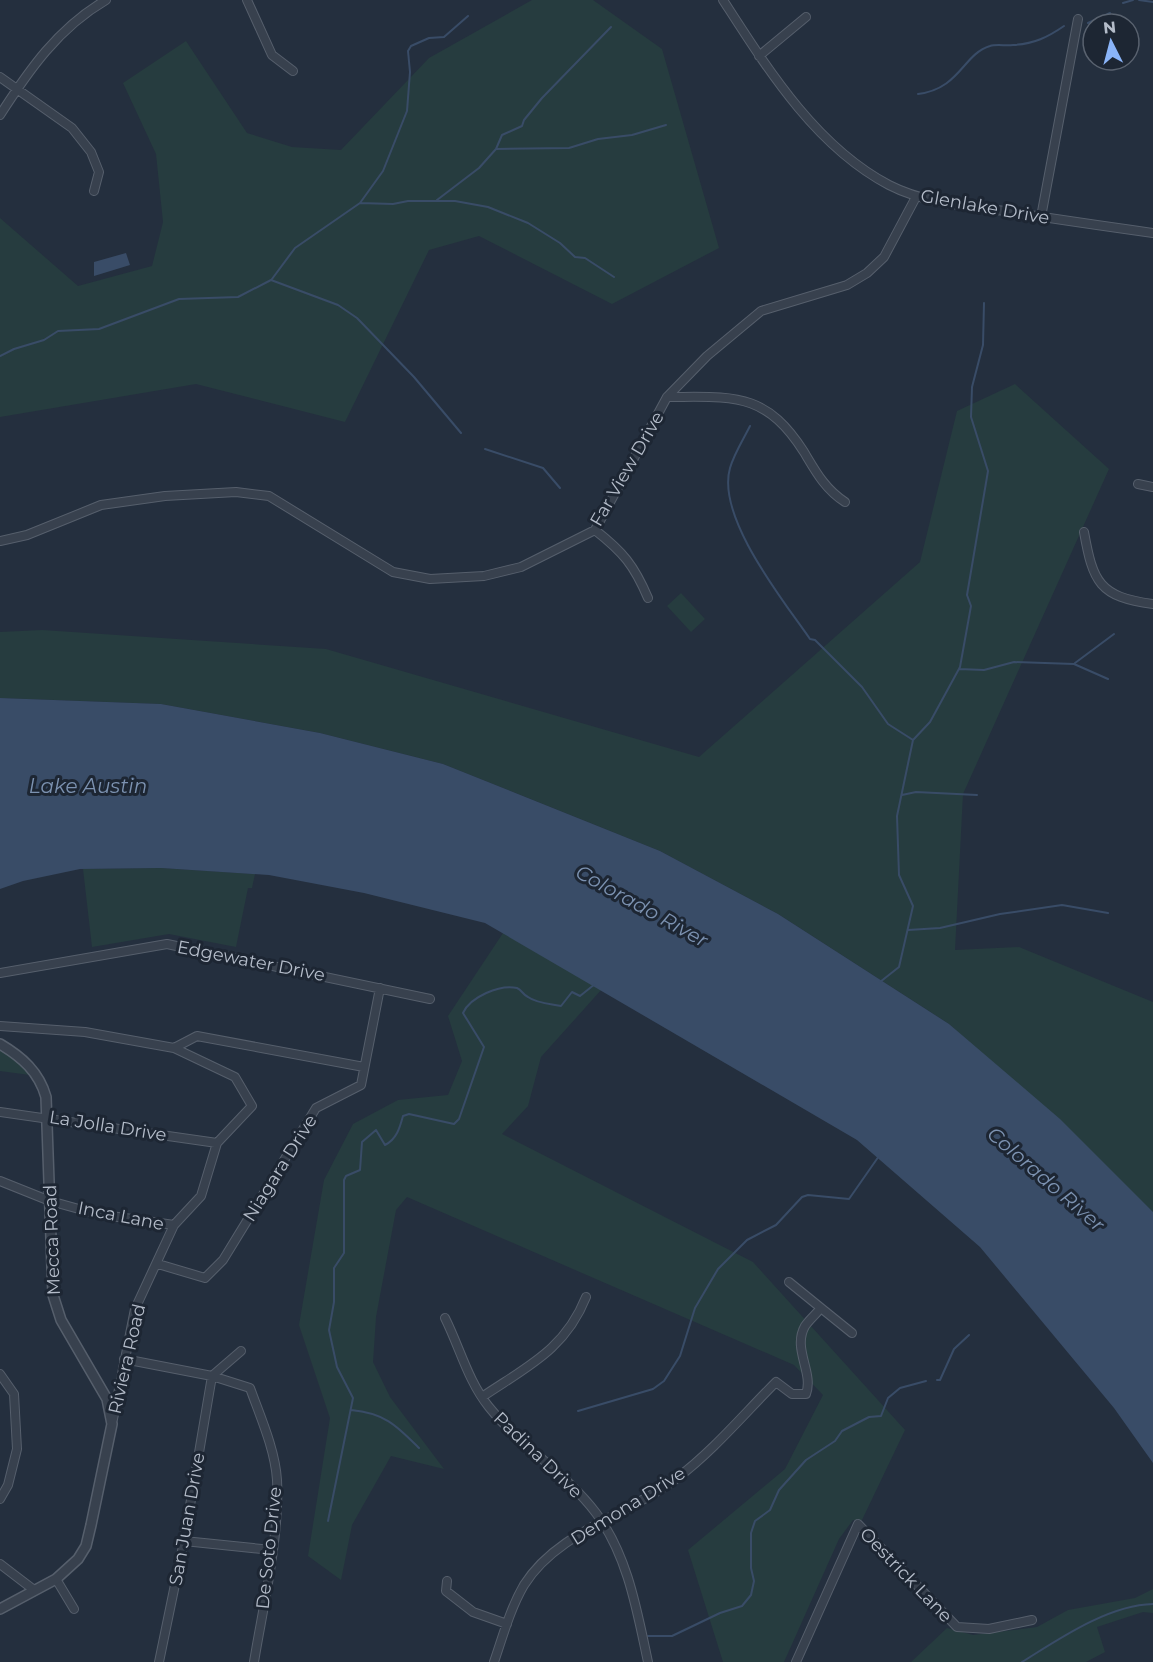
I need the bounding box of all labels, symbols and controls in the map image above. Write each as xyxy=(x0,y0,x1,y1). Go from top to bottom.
north arrow xyxy=(1081,12,1141,72)
text: N xyxy=(1102,17,1117,38)
street label: Glenlake Drive xyxy=(919,185,1051,229)
street label: Far View Drive xyxy=(585,408,669,530)
water label: Lake Austin xyxy=(29,774,147,798)
water label: Colorado River xyxy=(572,860,713,953)
street label: Edgewater Drive xyxy=(175,936,327,986)
street label: La Jolla Drive xyxy=(48,1106,168,1146)
street label: Niagara Drive xyxy=(238,1110,322,1226)
water label: Colorado River xyxy=(982,1122,1110,1237)
street label: Mecca Road xyxy=(39,1184,65,1296)
street label: Inca Lane xyxy=(76,1197,166,1235)
street label: Riviera Road xyxy=(104,1302,150,1416)
street label: Padina Drive xyxy=(489,1407,587,1503)
street label: San Juan Drive xyxy=(165,1451,210,1587)
street label: Demona Drive xyxy=(567,1462,689,1550)
street label: De Soto Drive xyxy=(252,1486,286,1610)
street label: Oestrick Lane xyxy=(855,1523,957,1627)

